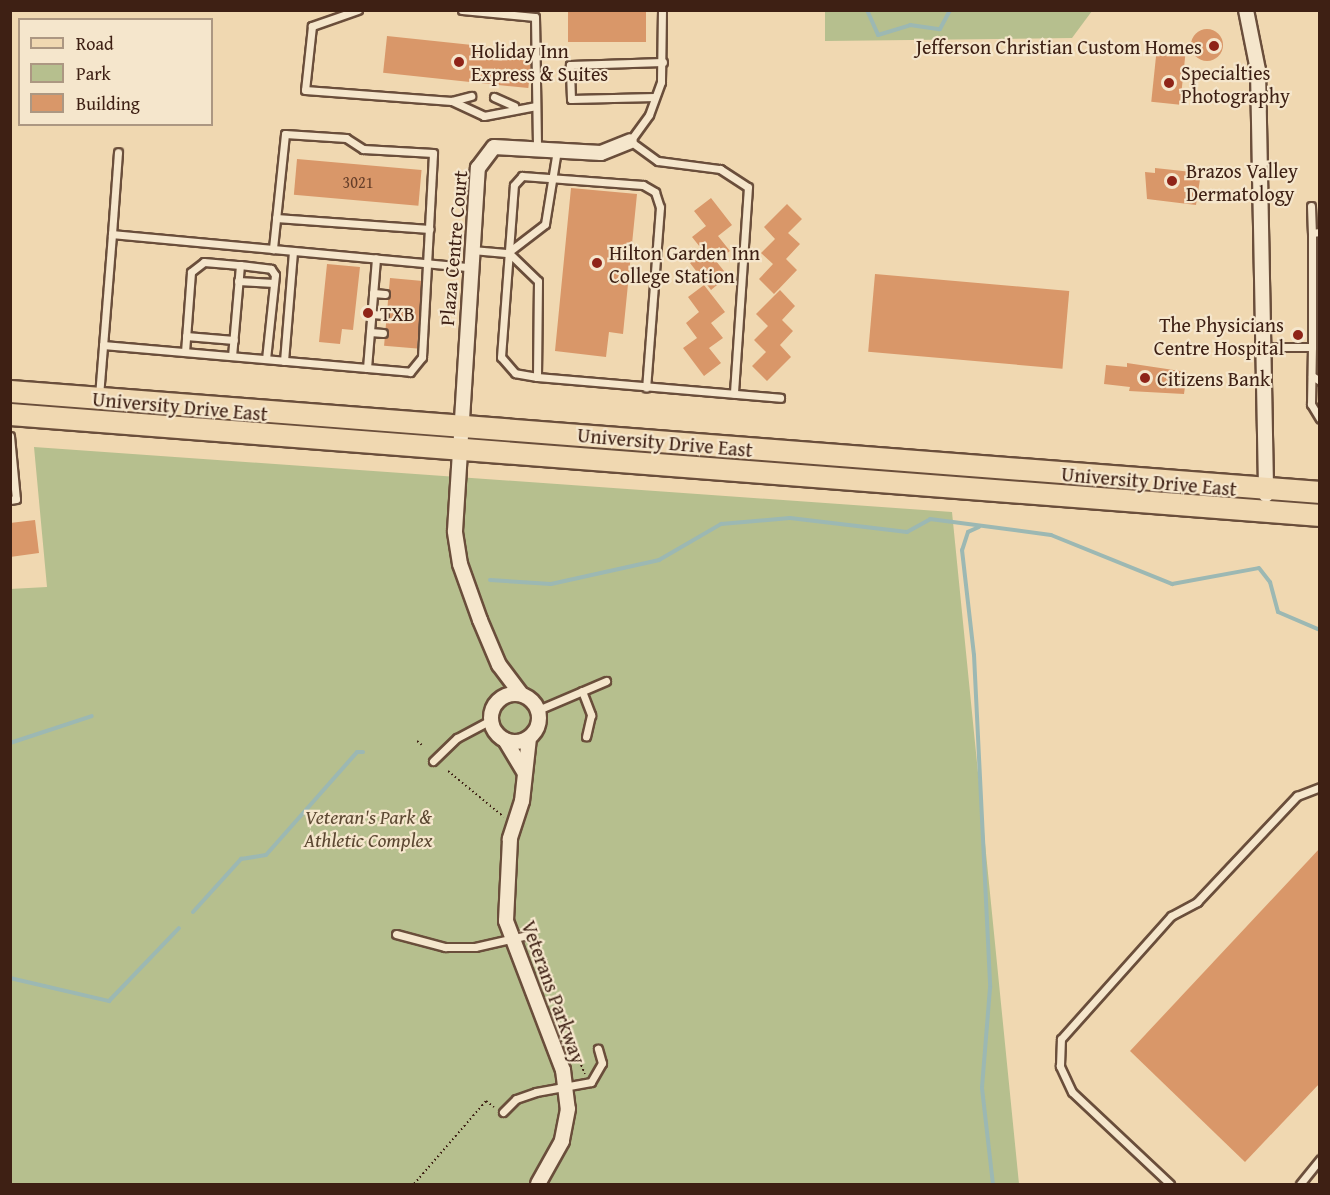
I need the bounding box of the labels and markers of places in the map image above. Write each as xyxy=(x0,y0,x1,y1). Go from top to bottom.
place label: Jefferson Christian Custom Homes xyxy=(916,34,1202,58)
place label: Holiday Inn Express & Suites xyxy=(471,39,608,86)
marker: Jefferson Christian Custom Homes xyxy=(1207,39,1221,53)
marker: Holiday Inn Express & Suites xyxy=(452,55,466,69)
place label: Specialties Photography xyxy=(1181,60,1290,107)
marker: Specialties Photography xyxy=(1162,76,1176,90)
place label: Brazos Valley Dermatology xyxy=(1186,158,1298,205)
marker: Brazos Valley Dermatology xyxy=(1163,172,1181,190)
place label: Hilton Garden Inn College Station xyxy=(609,240,760,287)
marker: Hilton Garden Inn College Station xyxy=(590,256,604,270)
place label: TXB xyxy=(380,301,415,325)
marker: TXB xyxy=(361,306,375,320)
place label: The Physicians Centre Hospital xyxy=(1154,312,1284,359)
marker: The Physicians Centre Hospital xyxy=(1289,326,1307,344)
place label: Citizens Bank xyxy=(1157,366,1270,390)
marker: Citizens Bank xyxy=(1138,371,1152,385)

